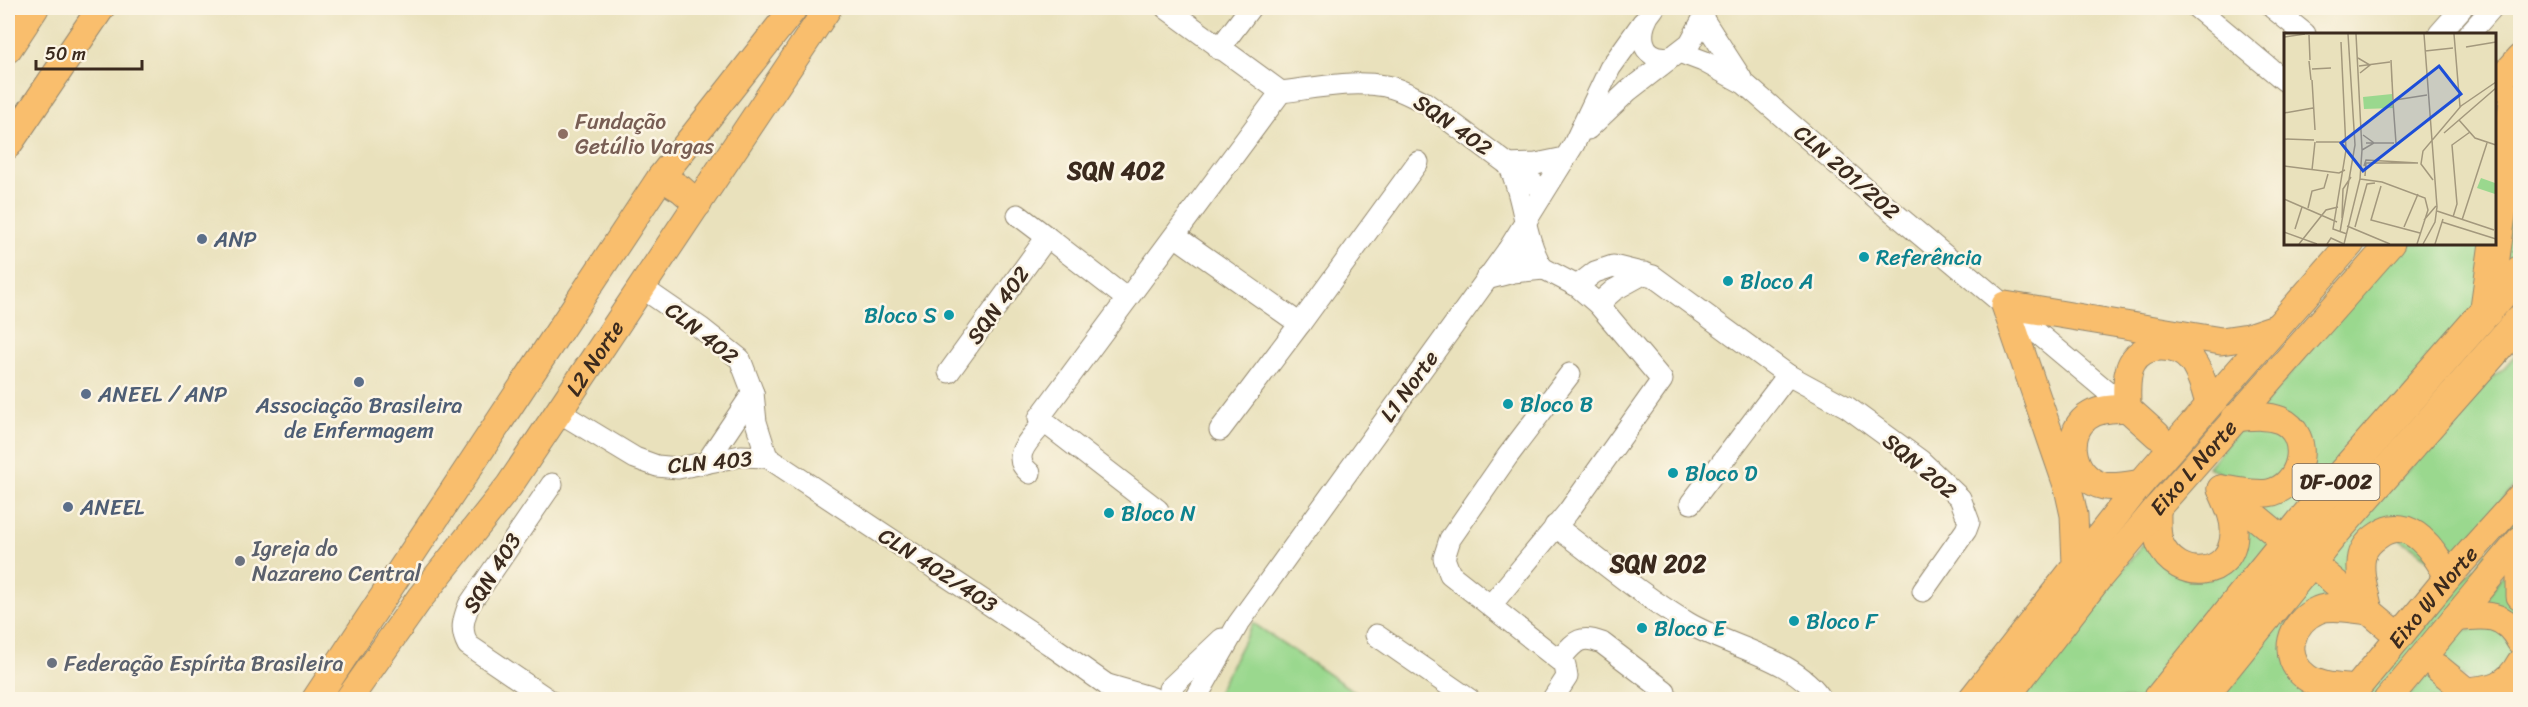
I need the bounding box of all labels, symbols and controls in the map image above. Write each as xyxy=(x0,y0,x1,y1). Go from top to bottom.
scale bar xyxy=(36,33,142,71)
inset map xyxy=(2284,33,2495,244)
text: 50 m xyxy=(45,38,86,70)
street label: SQN 402 xyxy=(1405,83,1501,167)
place label: Fundação Getúlio Vargas xyxy=(575,102,715,166)
street label: CLN 201/202 xyxy=(1785,114,1910,230)
marker: Fundação Getúlio Vargas xyxy=(556,127,570,141)
district label: SQN 402 xyxy=(1066,150,1165,192)
place label: ANP xyxy=(213,220,257,259)
marker: ANP xyxy=(195,232,209,246)
place label: Referência xyxy=(1876,238,1982,277)
marker: Referência xyxy=(1857,250,1871,264)
street label: SQN 402 xyxy=(956,257,1040,353)
place label: Bloco A xyxy=(1740,262,1814,301)
marker: Bloco A xyxy=(1721,274,1735,288)
street label: CLN 402 xyxy=(656,291,748,375)
place label: Bloco S xyxy=(864,296,937,335)
marker: Bloco S xyxy=(942,308,956,322)
street label: L2 Norte xyxy=(555,312,634,404)
street label: L1 Norte xyxy=(1369,341,1449,431)
place label: ANEEL / ANP xyxy=(97,375,227,414)
marker: Associação Brasileira de Enfermagem xyxy=(352,375,366,389)
place label: Bloco B xyxy=(1520,385,1593,424)
place label: Associação Brasileira de Enfermagem xyxy=(255,386,462,450)
marker: ANEEL / ANP xyxy=(79,387,93,401)
marker: Bloco B xyxy=(1501,397,1515,411)
street label: Eixo L Norte xyxy=(2139,410,2247,525)
street label: SQN 202 xyxy=(1874,423,1967,510)
street label: CLN 403 xyxy=(666,439,754,485)
place label: Bloco D xyxy=(1685,454,1757,493)
road number: DF-002 xyxy=(2292,464,2380,500)
marker: Bloco D xyxy=(1666,466,1680,480)
place label: ANEEL xyxy=(79,488,144,527)
place label: Bloco N xyxy=(1121,494,1196,533)
marker: ANEEL xyxy=(61,500,75,514)
marker: Bloco N xyxy=(1102,506,1116,520)
street label: CLN 402/403 xyxy=(870,517,1006,623)
street label: SQN 403 xyxy=(452,525,532,621)
place label: Igreja do Nazareno Central xyxy=(251,529,422,593)
street label: Eixo W Norte xyxy=(2377,536,2488,657)
district label: SQN 202 xyxy=(1609,543,1706,585)
marker: Igreja do Nazareno Central xyxy=(233,554,247,568)
place label: Bloco F xyxy=(1806,602,1879,641)
place label: Bloco E xyxy=(1654,609,1727,648)
marker: Bloco F xyxy=(1787,614,1801,628)
marker: Bloco E xyxy=(1635,621,1649,635)
place label: Federação Espírita Brasileira xyxy=(64,644,343,683)
marker: Federação Espírita Brasileira xyxy=(45,656,59,670)

